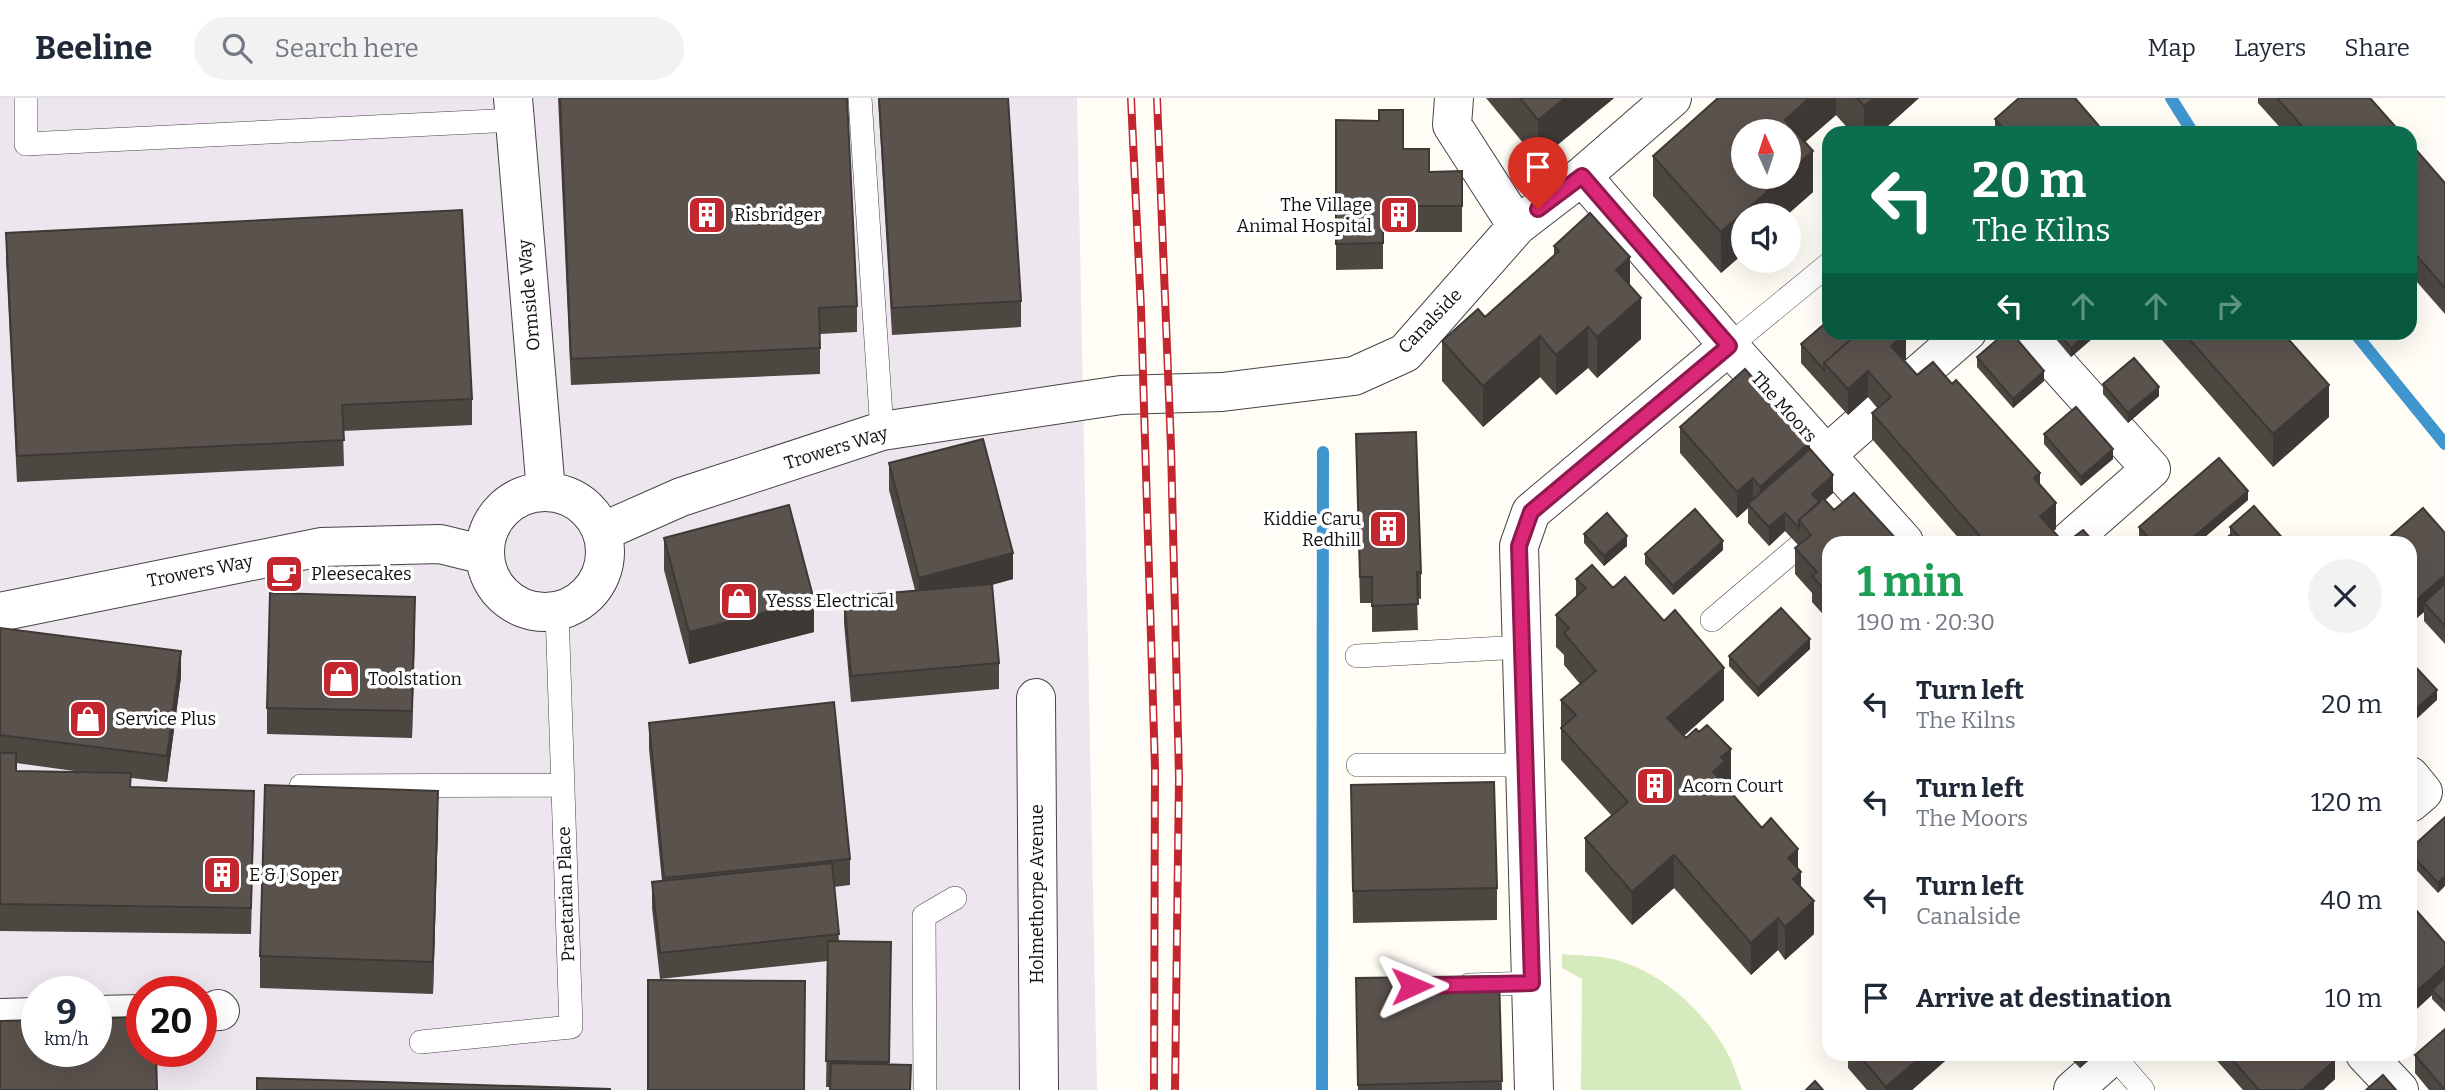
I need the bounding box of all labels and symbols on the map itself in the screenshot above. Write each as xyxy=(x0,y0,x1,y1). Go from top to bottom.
north arrow xyxy=(1731,119,1801,189)
pin xyxy=(1508,137,1568,209)
building icon: Risbridger xyxy=(686,194,728,236)
place label: The Village Animal Hospital xyxy=(1237,194,1372,237)
building icon: The Village Animal Hospital xyxy=(1378,194,1420,236)
place label: Risbridger xyxy=(734,204,821,226)
street label: Ormside Way xyxy=(513,238,545,352)
street label: Canalside xyxy=(1394,284,1466,358)
street label: The Moors xyxy=(1746,367,1822,447)
street label: Trowers Way xyxy=(782,422,891,474)
place label: Kiddie Caru Redhill xyxy=(1263,508,1361,551)
building icon: Kiddie Caru Redhill xyxy=(1367,508,1409,550)
street label: Trowers Way xyxy=(145,550,255,592)
cafe icon: Pleesecakes xyxy=(263,553,305,595)
place label: Pleesecakes xyxy=(311,563,412,585)
shop icon: Yesss Electrical xyxy=(718,580,760,622)
place label: Yesss Electrical xyxy=(766,590,894,612)
shop icon: Toolstation xyxy=(320,658,362,700)
place label: Toolstation xyxy=(368,668,463,690)
shop icon: Service Plus xyxy=(67,698,109,740)
place label: Service Plus xyxy=(115,708,216,730)
building icon: Acorn Court xyxy=(1634,765,1676,807)
place label: Acorn Court xyxy=(1682,775,1784,797)
street label: Holmethorpe Avenue xyxy=(1026,804,1048,984)
street label: Praetarian Place xyxy=(553,826,579,962)
building icon: E & J Soper xyxy=(201,854,243,896)
place label: E & J Soper xyxy=(249,864,339,886)
position arrow xyxy=(1375,949,1449,1023)
speed limit sign: 20 xyxy=(126,976,217,1067)

